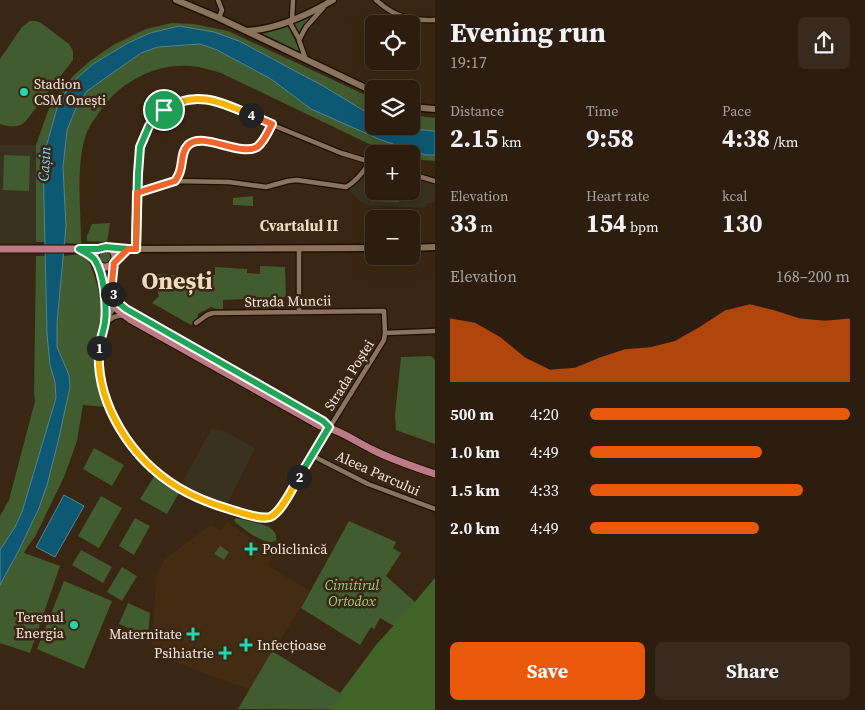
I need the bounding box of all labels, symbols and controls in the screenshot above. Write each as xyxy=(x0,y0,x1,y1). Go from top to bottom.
text: Evening run xyxy=(450,13,606,51)
map controls xyxy=(365,15,420,265)
button: locate xyxy=(365,15,420,70)
button: share xyxy=(798,17,850,69)
text: 19:17 xyxy=(450,51,487,73)
place label: Stadion CSM Onești xyxy=(34,74,106,110)
button: layers xyxy=(365,80,420,135)
marker: Stadion CSM Onești xyxy=(18,86,30,98)
pin xyxy=(143,89,185,131)
icon: arrive xyxy=(150,96,178,124)
text: Distance xyxy=(450,101,504,121)
text: Time xyxy=(586,101,618,121)
text: Pace xyxy=(722,101,751,121)
pin: 4 xyxy=(238,102,264,128)
text: 4 xyxy=(248,105,255,125)
text: 2.15 xyxy=(450,121,498,155)
text: 9:58 xyxy=(586,121,634,155)
text: 4:38 xyxy=(722,121,770,155)
text: km xyxy=(498,132,522,152)
text: /km xyxy=(770,132,798,152)
water label: Cașin xyxy=(32,145,56,182)
button: + xyxy=(365,145,420,200)
text: Elevation xyxy=(450,186,508,206)
text: Heart rate xyxy=(586,186,649,206)
text: kcal xyxy=(722,186,748,206)
text: 33 xyxy=(450,206,477,240)
text: 154 xyxy=(586,206,627,240)
text: 130 xyxy=(722,206,763,240)
button: − xyxy=(365,210,420,265)
district label: Cvartalul II xyxy=(260,215,338,236)
text: m xyxy=(477,217,493,237)
text: bpm xyxy=(627,217,659,237)
district label: Onești xyxy=(141,264,213,297)
text: Elevation xyxy=(450,265,517,287)
text: 168–200 m xyxy=(776,265,850,287)
pin: 3 xyxy=(100,282,126,306)
text: 3 xyxy=(110,284,117,304)
street label: Strada Muncii xyxy=(244,290,332,312)
pin: 1 xyxy=(86,336,112,360)
street label: Strada Poștei xyxy=(319,336,379,414)
text: 1 xyxy=(96,338,103,358)
text: 500 m xyxy=(450,403,494,425)
text: 4:20 xyxy=(530,403,559,425)
text: 1.0 km xyxy=(450,441,500,463)
text: 4:49 xyxy=(530,441,559,463)
street label: Aleea Parcului xyxy=(333,445,423,501)
pin: 2 xyxy=(286,464,312,490)
text: 2 xyxy=(296,467,303,487)
text: 1.5 km xyxy=(450,479,500,501)
text: 4:33 xyxy=(530,479,559,501)
text: 2.0 km xyxy=(450,517,500,539)
text: 4:49 xyxy=(530,517,559,539)
place label: Policlinică xyxy=(262,539,328,559)
marker: Policlinică xyxy=(244,542,258,556)
park label: Cimitirul Ortodox xyxy=(325,575,379,611)
place label: Terenul Energia xyxy=(16,607,65,643)
marker: Terenul Energia xyxy=(68,619,80,631)
place label: Maternitate xyxy=(109,624,182,644)
marker: Maternitate xyxy=(186,627,200,641)
place label: Infecțioase xyxy=(257,635,326,655)
marker: Infecțioase xyxy=(239,638,253,652)
button: Save xyxy=(450,642,645,700)
button: Share xyxy=(655,642,850,700)
place label: Psihiatrie xyxy=(154,643,214,663)
marker: Psihiatrie xyxy=(218,646,232,660)

